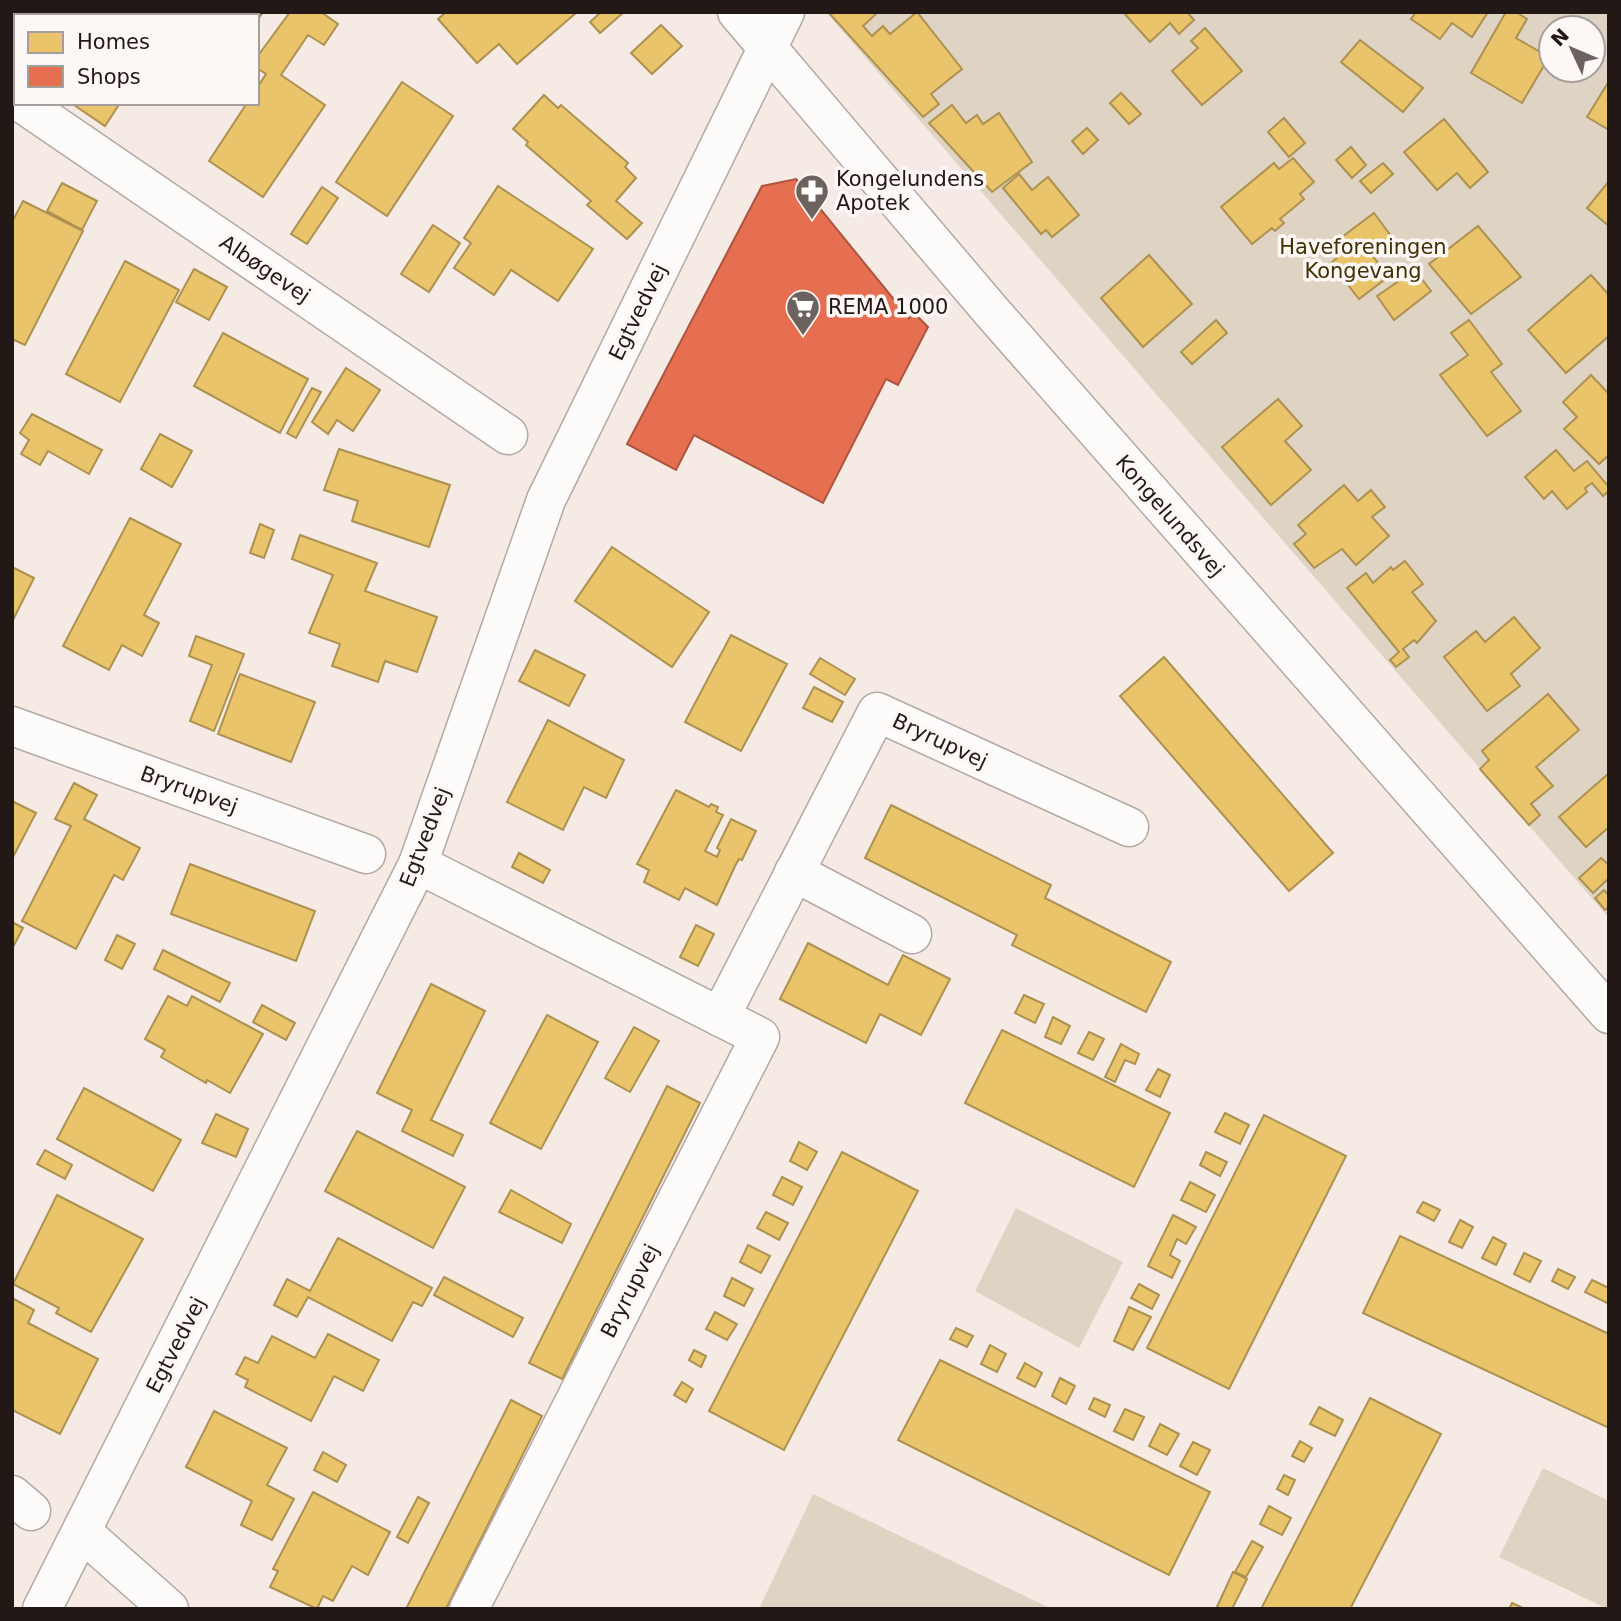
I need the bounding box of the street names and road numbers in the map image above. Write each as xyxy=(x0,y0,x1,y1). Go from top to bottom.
street label: Albøgevej xyxy=(215,230,315,308)
street label: Egtvedvej xyxy=(604,260,672,364)
street label: Kongelundsvej xyxy=(1111,450,1229,582)
street label: Bryrupvej xyxy=(889,709,991,773)
street label: Bryrupvej xyxy=(137,761,241,819)
street label: Egtvedvej xyxy=(395,784,455,890)
street label: Bryrupvej xyxy=(596,1240,664,1342)
street label: Egtvedvej xyxy=(142,1293,210,1397)

